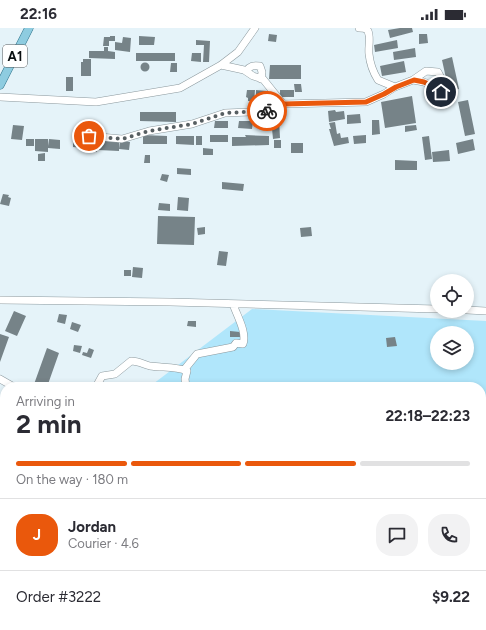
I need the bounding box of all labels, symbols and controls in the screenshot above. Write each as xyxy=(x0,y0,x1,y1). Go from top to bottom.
text: 22:16 xyxy=(20,5,57,23)
road number: A1 xyxy=(3,45,27,67)
pin xyxy=(424,75,458,109)
icon: home xyxy=(430,81,452,103)
courier xyxy=(247,91,287,131)
icon: bike xyxy=(256,100,278,122)
pin xyxy=(72,119,106,153)
icon: bag xyxy=(78,125,100,147)
map controls xyxy=(430,274,474,370)
button: locate xyxy=(430,274,474,318)
button: layers xyxy=(430,326,474,370)
text: Arriving in xyxy=(16,394,75,409)
text: 22:18–22:23 xyxy=(385,407,470,425)
text: 2 min xyxy=(16,408,82,440)
text: On the way · 180 m xyxy=(16,472,128,487)
button: chat xyxy=(376,514,418,556)
button: phone xyxy=(428,514,470,556)
text: Jordan xyxy=(68,518,116,536)
text: J xyxy=(33,526,41,544)
text: Courier · 4.6 xyxy=(68,536,139,551)
text: Order #3222 xyxy=(16,588,101,606)
text: $9.22 xyxy=(432,588,470,606)

